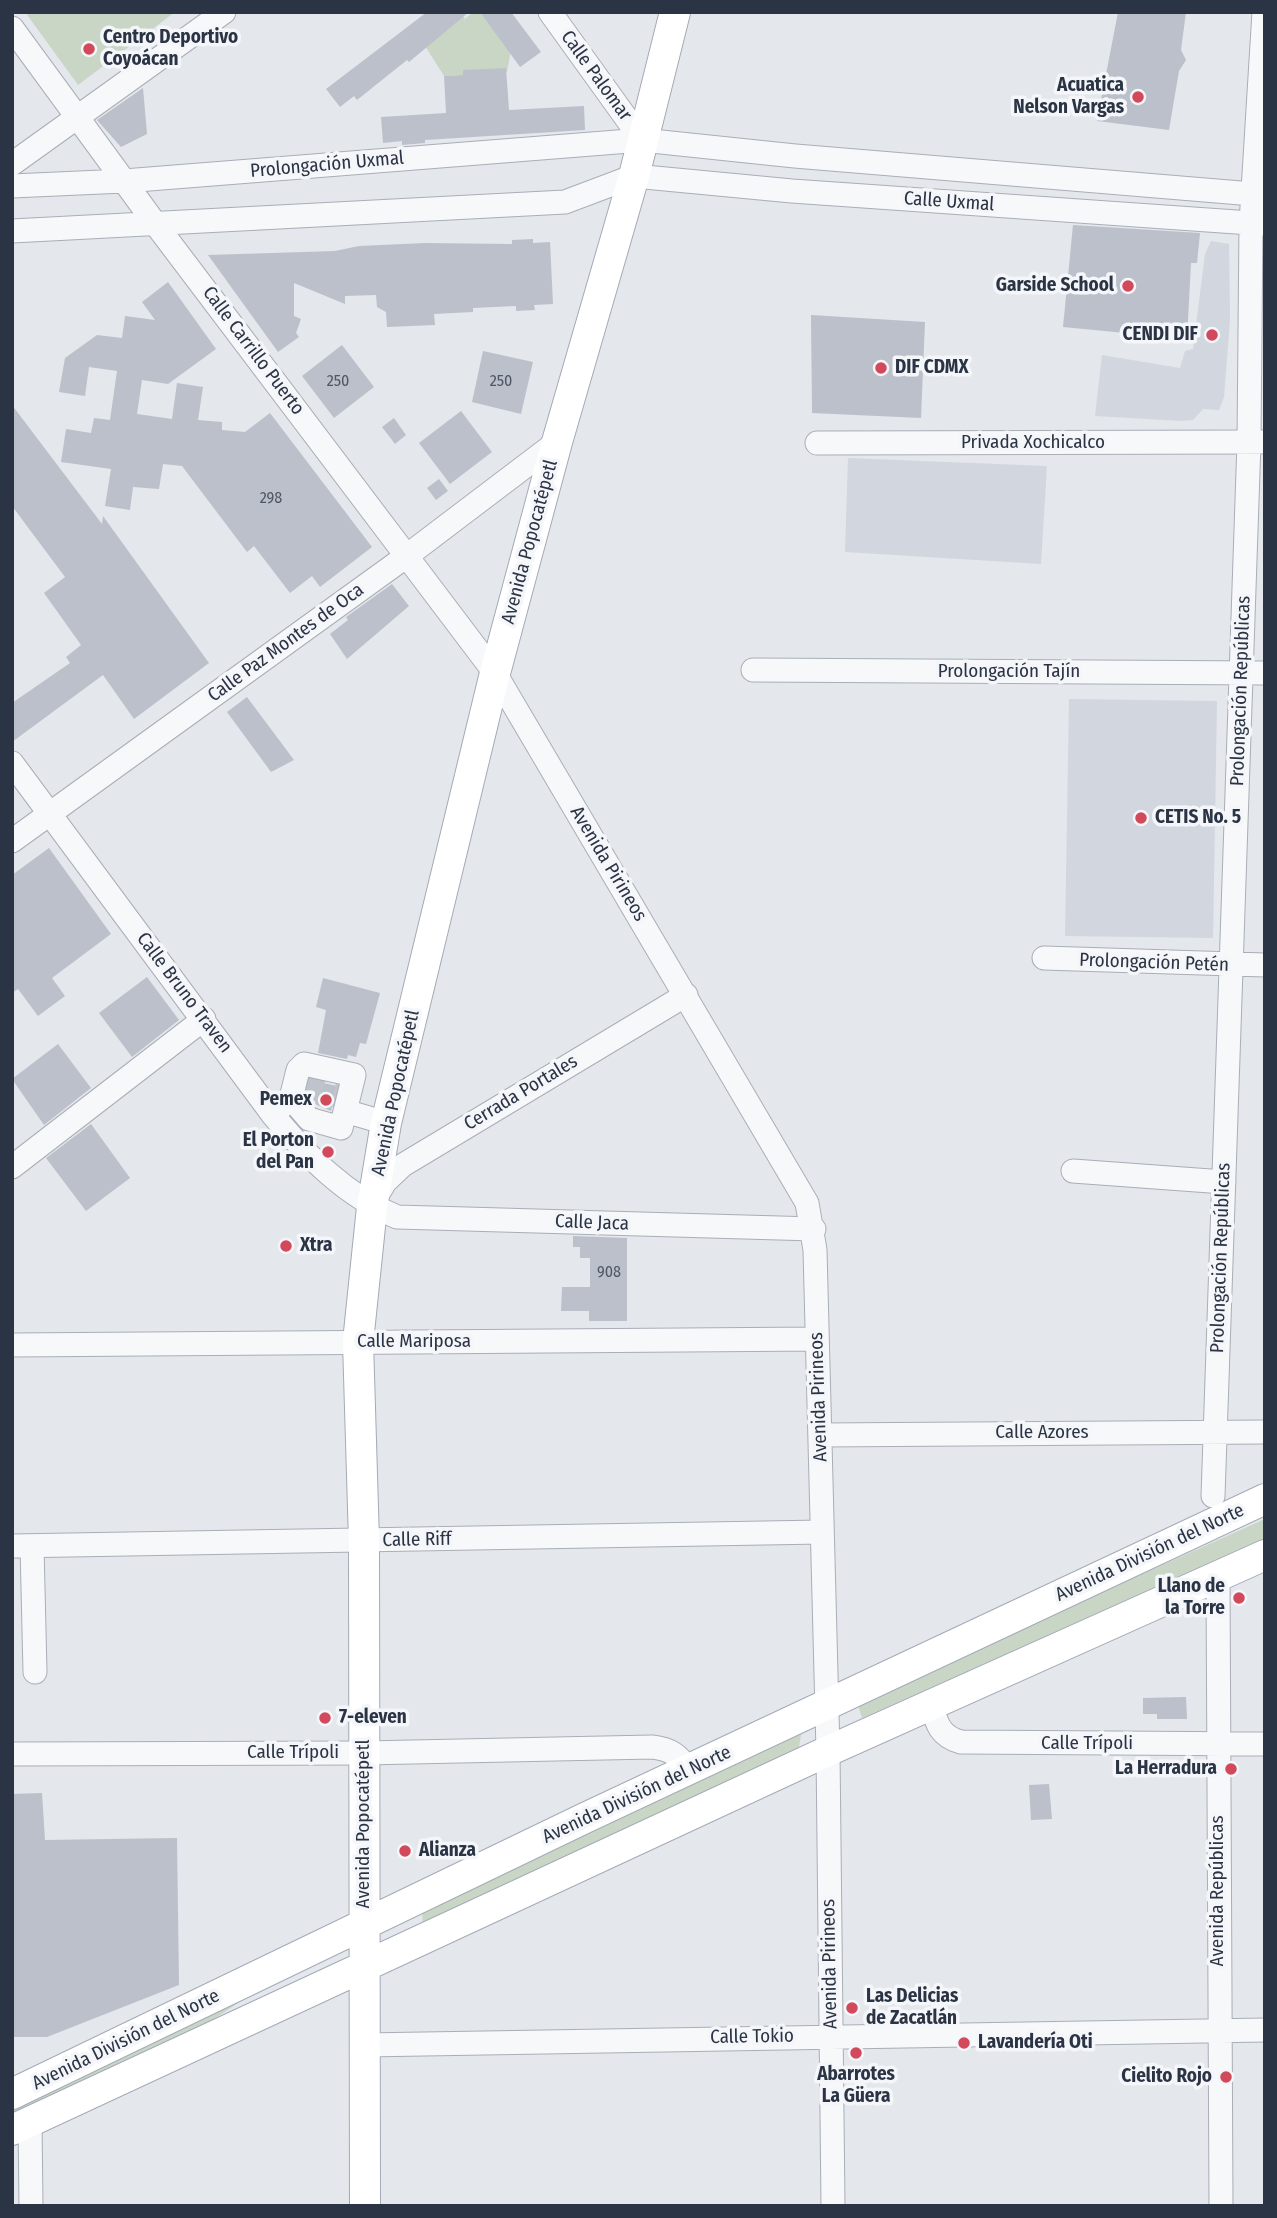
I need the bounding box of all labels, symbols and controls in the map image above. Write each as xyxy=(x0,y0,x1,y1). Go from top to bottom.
street label: Calle Palomar xyxy=(556,26,636,126)
place label: Centro Deportivo Coyoácan xyxy=(103,27,238,71)
marker: Centro Deportivo Coyoácan xyxy=(81,41,97,57)
place label: Acuatica Nelson Vargas xyxy=(1013,75,1124,119)
marker: Acuatica Nelson Vargas xyxy=(1130,89,1146,105)
street label: Prolongación Uxmal xyxy=(249,147,405,183)
street label: Calle Uxmal xyxy=(903,187,995,217)
place label: Garside School xyxy=(996,275,1114,297)
marker: Garside School xyxy=(1120,278,1136,294)
street label: Calle Carrillo Puerto xyxy=(197,282,309,420)
place label: CENDI DIF xyxy=(1122,324,1198,346)
marker: CENDI DIF xyxy=(1204,327,1220,343)
place label: DIF CDMX xyxy=(895,357,969,379)
marker: DIF CDMX xyxy=(873,360,889,376)
house number: 250 xyxy=(327,372,349,392)
house number: 250 xyxy=(490,372,512,392)
street label: Privada Xochicalco xyxy=(961,432,1105,454)
street label: Avenida Popocatépetl xyxy=(497,457,563,627)
house number: 298 xyxy=(260,489,282,509)
street label: Calle Paz Montes de Oca xyxy=(204,579,368,707)
street label: Prolongación Repúblicas xyxy=(1226,595,1256,787)
street label: Prolongación Tajín xyxy=(938,661,1080,683)
street label: Avenida Pirineos xyxy=(565,802,651,926)
place label: CETIS No. 5 xyxy=(1155,807,1241,829)
marker: CETIS No. 5 xyxy=(1133,810,1149,826)
street label: Calle Bruno Traven xyxy=(131,928,237,1058)
street label: Prolongación Petén xyxy=(1079,949,1229,977)
street label: Avenida Popocatépetl xyxy=(367,1008,425,1178)
street label: Cerrada Portales xyxy=(460,1050,582,1136)
place label: Pemex xyxy=(260,1089,312,1111)
marker: Pemex xyxy=(318,1092,334,1108)
place label: El Porton del Pan xyxy=(243,1130,314,1174)
marker: El Porton del Pan xyxy=(320,1144,336,1160)
street label: Prolongación Repúblicas xyxy=(1206,1162,1236,1354)
street label: Calle Jaca xyxy=(555,1210,629,1236)
place label: Xtra xyxy=(300,1235,332,1257)
marker: Xtra xyxy=(278,1238,294,1254)
house number: 908 xyxy=(597,1263,621,1283)
street label: Calle Mariposa xyxy=(357,1331,471,1353)
street label: Avenida Pirineos xyxy=(805,1332,833,1462)
street label: Calle Azores xyxy=(995,1422,1089,1444)
street label: Avenida División del Norte xyxy=(1052,1499,1248,1607)
street label: Calle Riff xyxy=(382,1528,452,1552)
place label: Llano de la Torre xyxy=(1158,1576,1225,1620)
marker: Llano de la Torre xyxy=(1231,1590,1247,1606)
place label: 7-eleven xyxy=(339,1707,407,1729)
marker: 7-eleven xyxy=(317,1710,333,1726)
street label: Calle Trípoli xyxy=(1041,1733,1133,1755)
street label: Avenida Popocatépetl xyxy=(353,1739,375,1909)
street label: Avenida División del Norte xyxy=(539,1741,735,1849)
street label: Calle Trípoli xyxy=(247,1742,339,1764)
place label: La Herradura xyxy=(1115,1758,1217,1780)
marker: La Herradura xyxy=(1223,1761,1239,1777)
street label: Avenida Repúblicas xyxy=(1207,1815,1229,1967)
place label: Alianza xyxy=(419,1840,476,1862)
marker: Alianza xyxy=(397,1843,413,1859)
street label: Avenida Pirineos xyxy=(817,1899,843,2029)
street label: Avenida División del Norte xyxy=(29,1985,223,2095)
place label: Las Delicias de Zacatlán xyxy=(866,1986,958,2030)
marker: Las Delicias de Zacatlán xyxy=(844,2000,860,2016)
street label: Calle Tokio xyxy=(710,2025,794,2049)
place label: Lavandería Oti xyxy=(978,2032,1093,2054)
marker: Lavandería Oti xyxy=(956,2035,972,2051)
marker: Abarrotes La Güera xyxy=(848,2045,864,2061)
place label: Abarrotes La Güera xyxy=(817,2064,895,2108)
place label: Cielito Rojo xyxy=(1121,2066,1212,2088)
marker: Cielito Rojo xyxy=(1218,2069,1234,2085)

